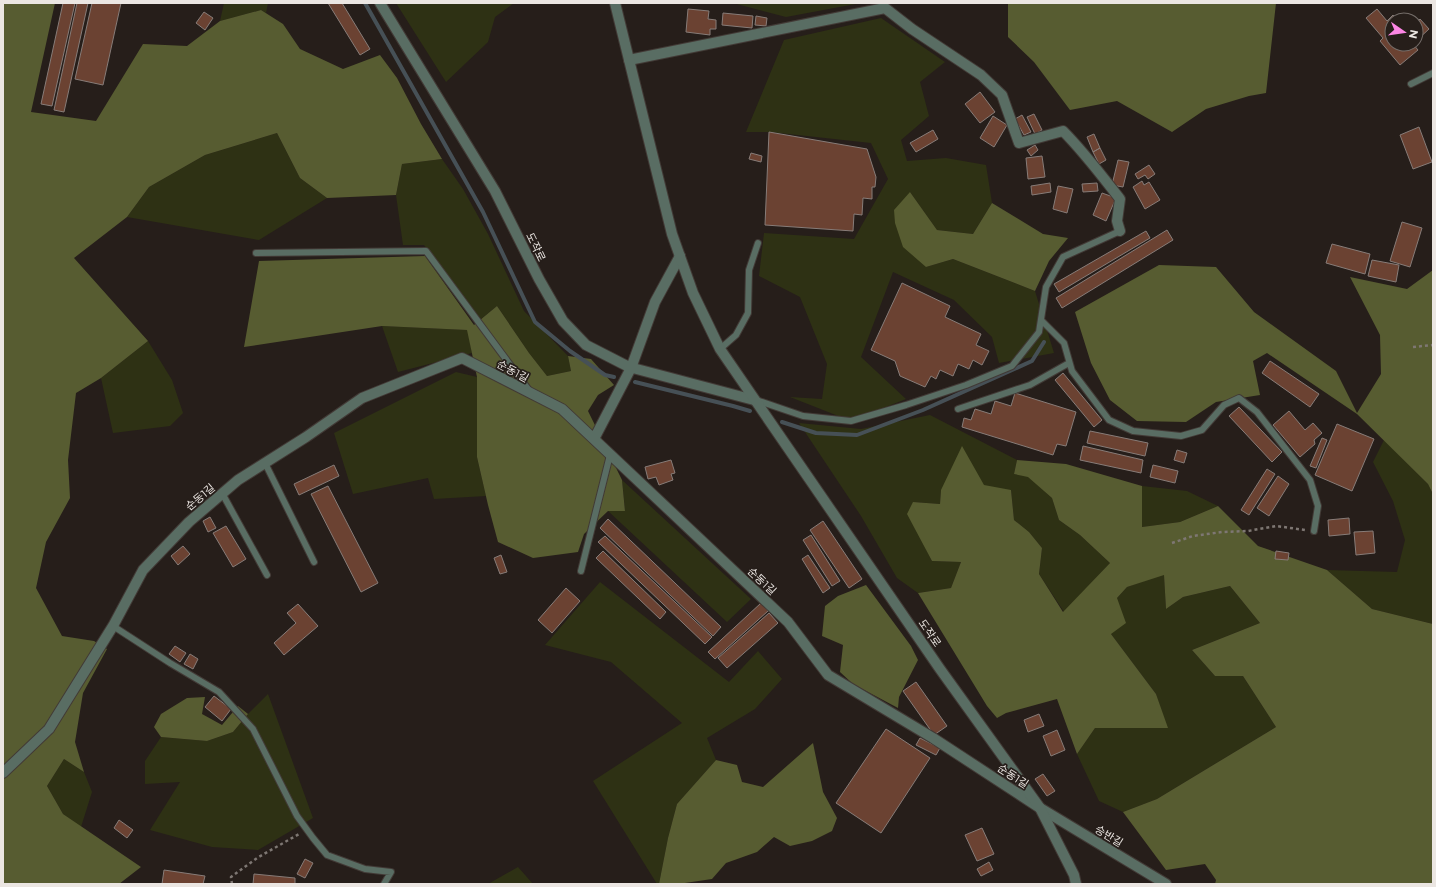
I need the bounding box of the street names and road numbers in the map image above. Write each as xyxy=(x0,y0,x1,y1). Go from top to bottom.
street label: 도작로 xyxy=(523,230,549,264)
street label: 순동1길 xyxy=(495,357,531,385)
street label: 순동1길 xyxy=(182,481,218,513)
street label: 순동1길 xyxy=(745,564,779,598)
street label: 도작로 xyxy=(916,617,944,649)
street label: 순동1길 xyxy=(995,761,1031,791)
street label: 승반길 xyxy=(1092,822,1126,850)

